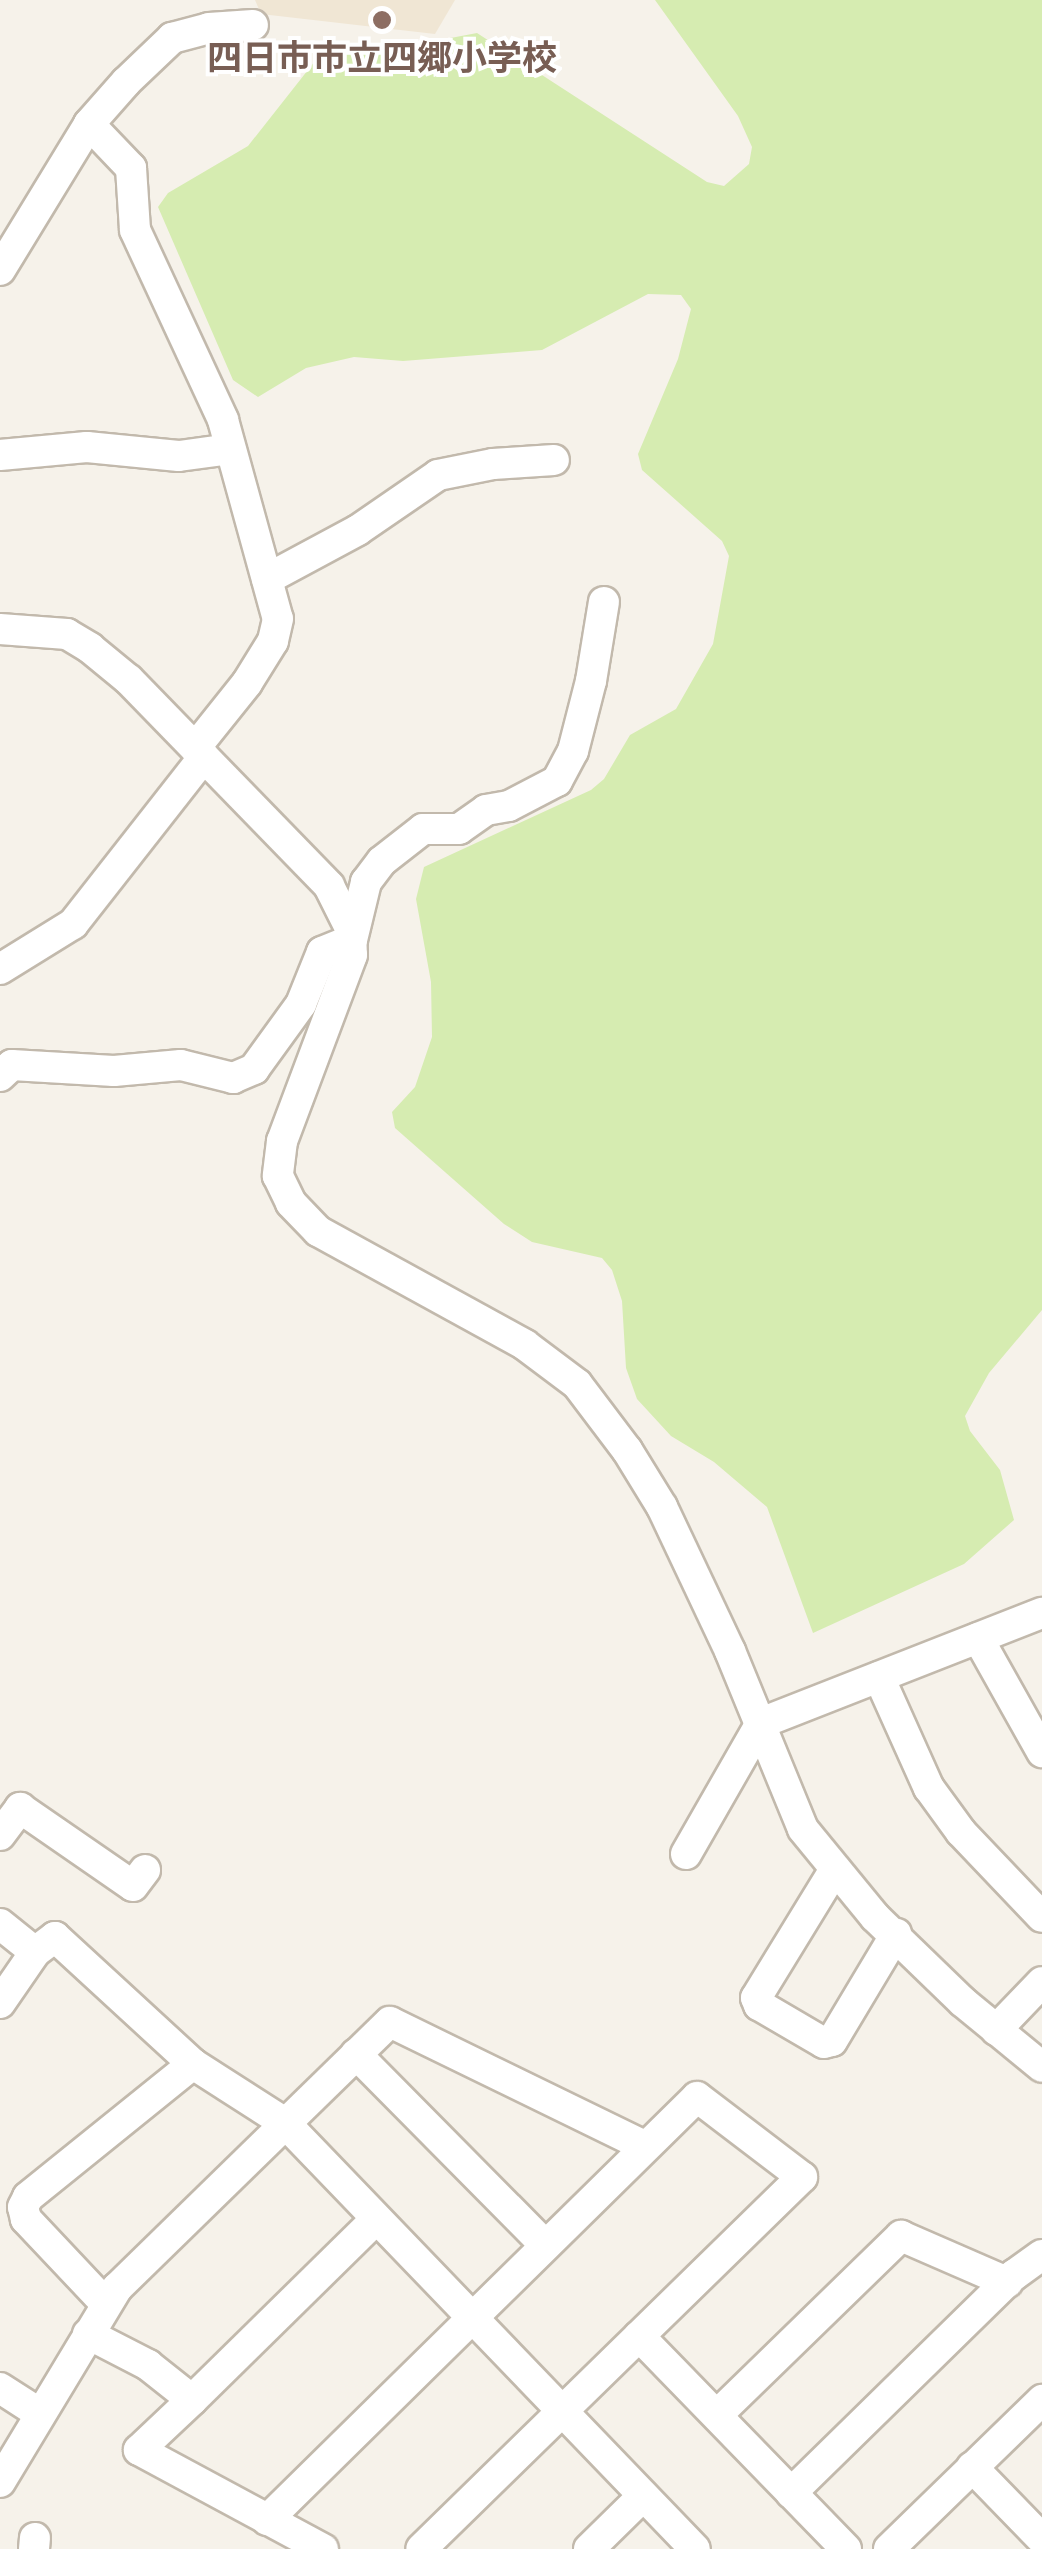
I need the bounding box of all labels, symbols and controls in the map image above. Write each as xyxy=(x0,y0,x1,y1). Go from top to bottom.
marker: 四日市市立四郷小学校 xyxy=(371,9,393,31)
place label: 四日市市立四郷小学校 xyxy=(207,36,557,78)

